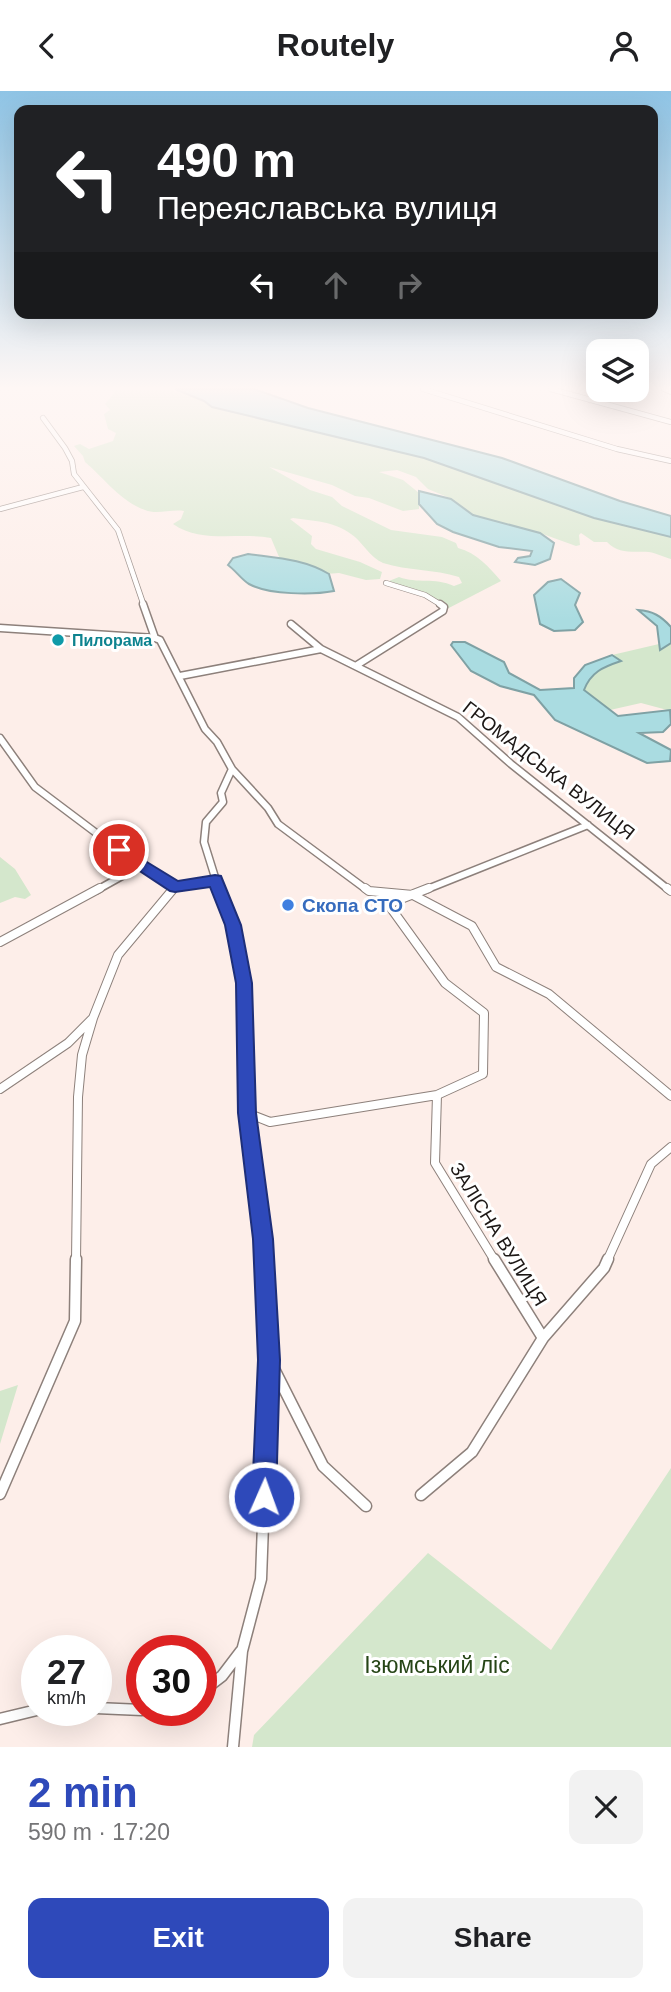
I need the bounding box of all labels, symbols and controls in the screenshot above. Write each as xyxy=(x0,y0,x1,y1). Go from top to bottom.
icon: back xyxy=(28,27,66,65)
text: Routely xyxy=(277,27,394,63)
icon: person xyxy=(605,27,643,65)
icon: left xyxy=(42,133,133,224)
text: 490 m xyxy=(157,133,296,187)
text: Переяславська вулиця xyxy=(157,190,498,226)
icon: left xyxy=(244,266,282,304)
icon: ahead xyxy=(317,266,355,304)
icon: right xyxy=(390,266,428,304)
map controls xyxy=(586,339,649,402)
button: layers xyxy=(586,339,649,402)
marker: Пилорама xyxy=(50,632,66,648)
place label: Пилорама xyxy=(72,632,152,649)
street label: ГРОМАДСЬКА ВУЛИЦЯ xyxy=(459,697,639,844)
pin xyxy=(89,820,149,880)
icon: arrive xyxy=(100,831,138,869)
place label: Скопа СТО xyxy=(302,895,403,916)
marker: Скопа СТО xyxy=(280,897,296,913)
street label: ЗАЛІСНА ВУЛИЦЯ xyxy=(446,1159,551,1310)
position arrow xyxy=(227,1460,301,1534)
speed limit sign: 30 xyxy=(126,1635,217,1726)
text: 27 xyxy=(47,1652,86,1691)
park label: Ізюмський ліс xyxy=(364,1652,510,1678)
text: km/h xyxy=(47,1688,86,1708)
text: 2 min xyxy=(28,1769,138,1816)
button: close xyxy=(569,1770,643,1844)
text: 590 m · 17:20 xyxy=(28,1819,170,1845)
button: Exit xyxy=(28,1898,329,1978)
button: Share xyxy=(343,1898,643,1978)

